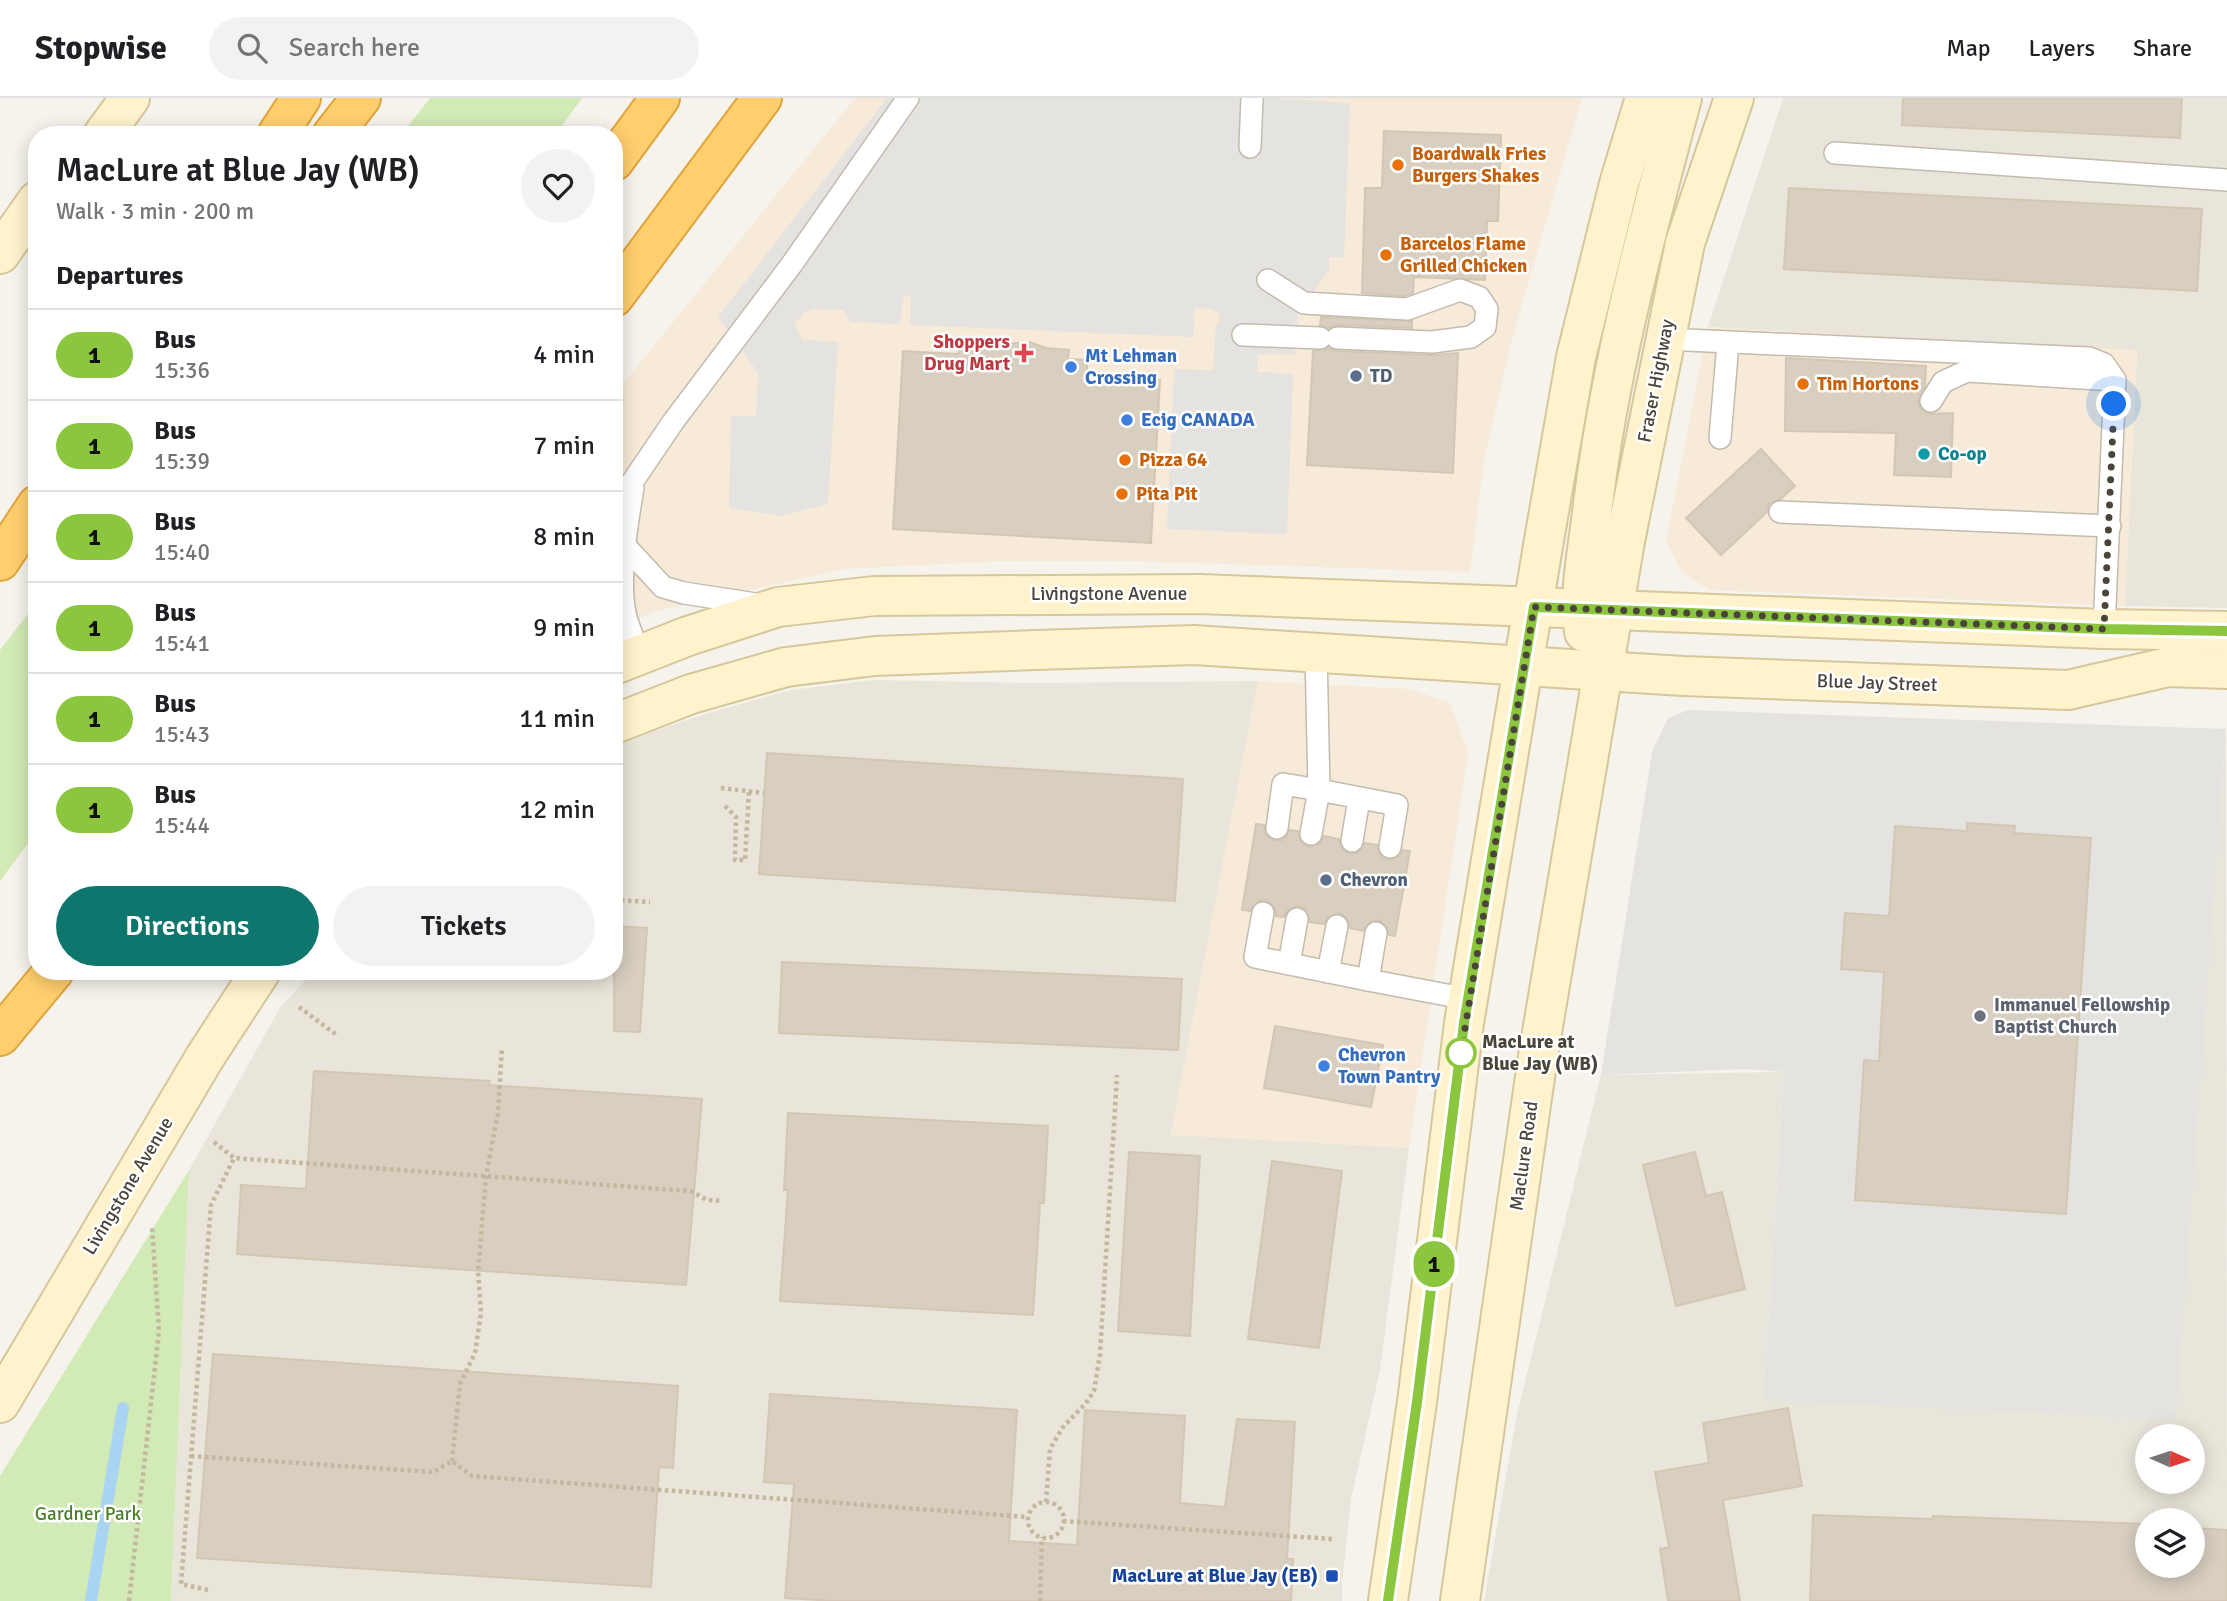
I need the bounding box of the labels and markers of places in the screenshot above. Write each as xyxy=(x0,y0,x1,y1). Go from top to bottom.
place label: Boardwalk Fries Burgers Shakes xyxy=(1412,142,1546,188)
marker: Boardwalk Fries Burgers Shakes xyxy=(1390,157,1406,173)
place label: Barcelos Flame Grilled Chicken xyxy=(1400,232,1527,278)
marker: Barcelos Flame Grilled Chicken xyxy=(1378,247,1394,263)
place label: Shoppers Drug Mart xyxy=(924,330,1010,376)
place label: Mt Lehman Crossing xyxy=(1085,344,1177,390)
marker: Shoppers Drug Mart xyxy=(1016,345,1032,361)
marker: Mt Lehman Crossing xyxy=(1063,359,1079,375)
place label: TD xyxy=(1370,364,1392,388)
marker: TD xyxy=(1348,368,1364,384)
place label: Tim Hortons xyxy=(1817,372,1919,396)
marker: Tim Hortons xyxy=(1795,376,1811,392)
place label: Ecig CANADA xyxy=(1141,408,1255,432)
marker: Ecig CANADA xyxy=(1119,412,1135,428)
place label: Co-op xyxy=(1938,442,1987,466)
marker: Co-op xyxy=(1916,446,1932,462)
place label: Pizza 64 xyxy=(1139,448,1207,472)
marker: Pizza 64 xyxy=(1117,452,1133,468)
place label: Pita Pit xyxy=(1136,482,1198,506)
marker: Pita Pit xyxy=(1114,486,1130,502)
place label: Chevron xyxy=(1340,868,1408,892)
marker: Chevron xyxy=(1318,872,1334,888)
place label: Immanuel Fellowship Baptist Church xyxy=(1994,993,2170,1039)
marker: Immanuel Fellowship Baptist Church xyxy=(1972,1008,1988,1024)
place label: MacLure at Blue Jay (WB) xyxy=(1482,1030,1598,1076)
marker: MacLure at Blue Jay (WB) xyxy=(1446,1038,1476,1068)
place label: Chevron Town Pantry xyxy=(1338,1043,1441,1089)
marker: Chevron Town Pantry xyxy=(1316,1058,1332,1074)
place label: MacLure at Blue Jay (EB) xyxy=(1112,1564,1318,1588)
marker: MacLure at Blue Jay (EB) xyxy=(1324,1568,1340,1584)

